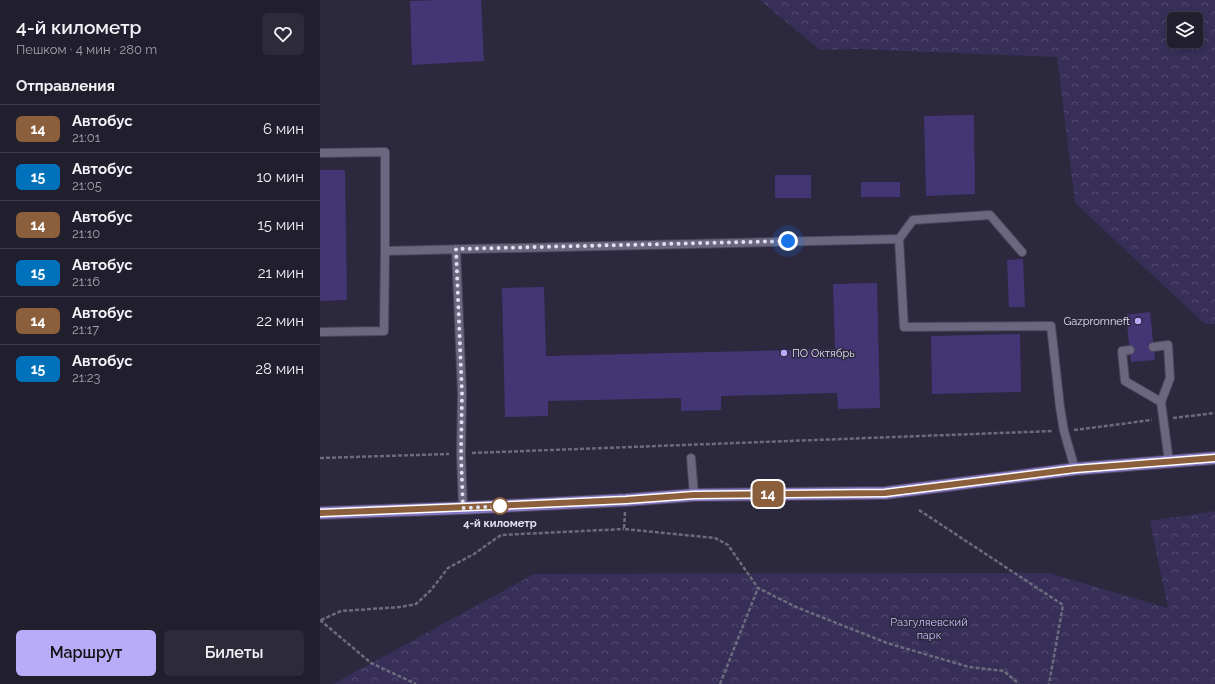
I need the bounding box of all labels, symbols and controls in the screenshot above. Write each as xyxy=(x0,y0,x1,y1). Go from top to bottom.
map controls xyxy=(1167,12,1203,48)
button: layers xyxy=(1167,12,1203,48)
button: heart xyxy=(262,13,304,55)
text: 4-й километр xyxy=(16,16,142,38)
text: Пешком · 4 мин · 280 m xyxy=(16,42,157,57)
text: Отправления xyxy=(16,77,115,95)
text: Автобус xyxy=(72,112,133,130)
text: 6 мин xyxy=(263,120,304,138)
text: 14 xyxy=(31,121,45,137)
text: 21:01 xyxy=(72,130,100,145)
text: Автобус xyxy=(72,160,133,178)
text: 10 мин xyxy=(256,168,304,186)
text: 15 xyxy=(31,169,45,185)
text: 21:05 xyxy=(72,178,102,193)
text: Автобус xyxy=(72,208,133,226)
text: 15 мин xyxy=(257,216,304,234)
text: 14 xyxy=(31,217,45,233)
text: 21:10 xyxy=(72,226,100,241)
your location xyxy=(778,231,798,251)
text: Автобус xyxy=(72,256,133,274)
text: 21 мин xyxy=(258,264,304,282)
text: 15 xyxy=(31,265,45,281)
text: 21:16 xyxy=(72,274,100,289)
text: Автобус xyxy=(72,304,133,322)
text: 22 мин xyxy=(256,312,304,330)
text: 14 xyxy=(31,313,45,329)
place label: Gazpromneft xyxy=(1063,315,1130,328)
marker: Gazpromneft xyxy=(1133,316,1143,326)
text: 21:17 xyxy=(72,322,99,337)
place label: ПО Октябрь xyxy=(792,347,855,360)
marker: ПО Октябрь xyxy=(779,348,789,358)
text: Автобус xyxy=(72,352,133,370)
text: 28 мин xyxy=(255,360,304,378)
text: 15 xyxy=(31,361,45,377)
text: 21:23 xyxy=(72,370,101,385)
line badge: 14 xyxy=(750,481,786,507)
text: 14 xyxy=(761,486,775,502)
marker: 4-й километр xyxy=(491,497,509,515)
place label: 4-й километр xyxy=(463,517,537,530)
park label: Разгуляевский парк xyxy=(890,616,968,642)
button: Маршрут xyxy=(16,630,156,676)
button: Билеты xyxy=(164,630,304,676)

